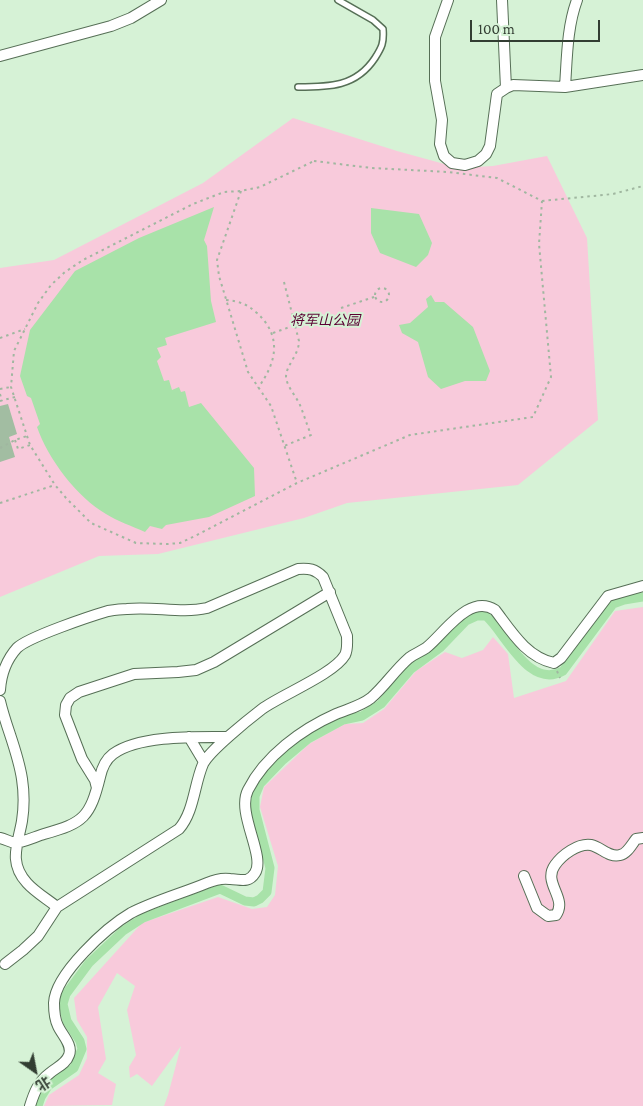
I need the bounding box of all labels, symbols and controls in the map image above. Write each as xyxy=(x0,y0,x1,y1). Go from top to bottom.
scale bar xyxy=(473,10,603,42)
text: 100 m xyxy=(478,21,515,37)
park label: 将军山公园 xyxy=(290,313,360,329)
north arrow xyxy=(10,1046,60,1096)
text: 北 xyxy=(33,1073,53,1094)

